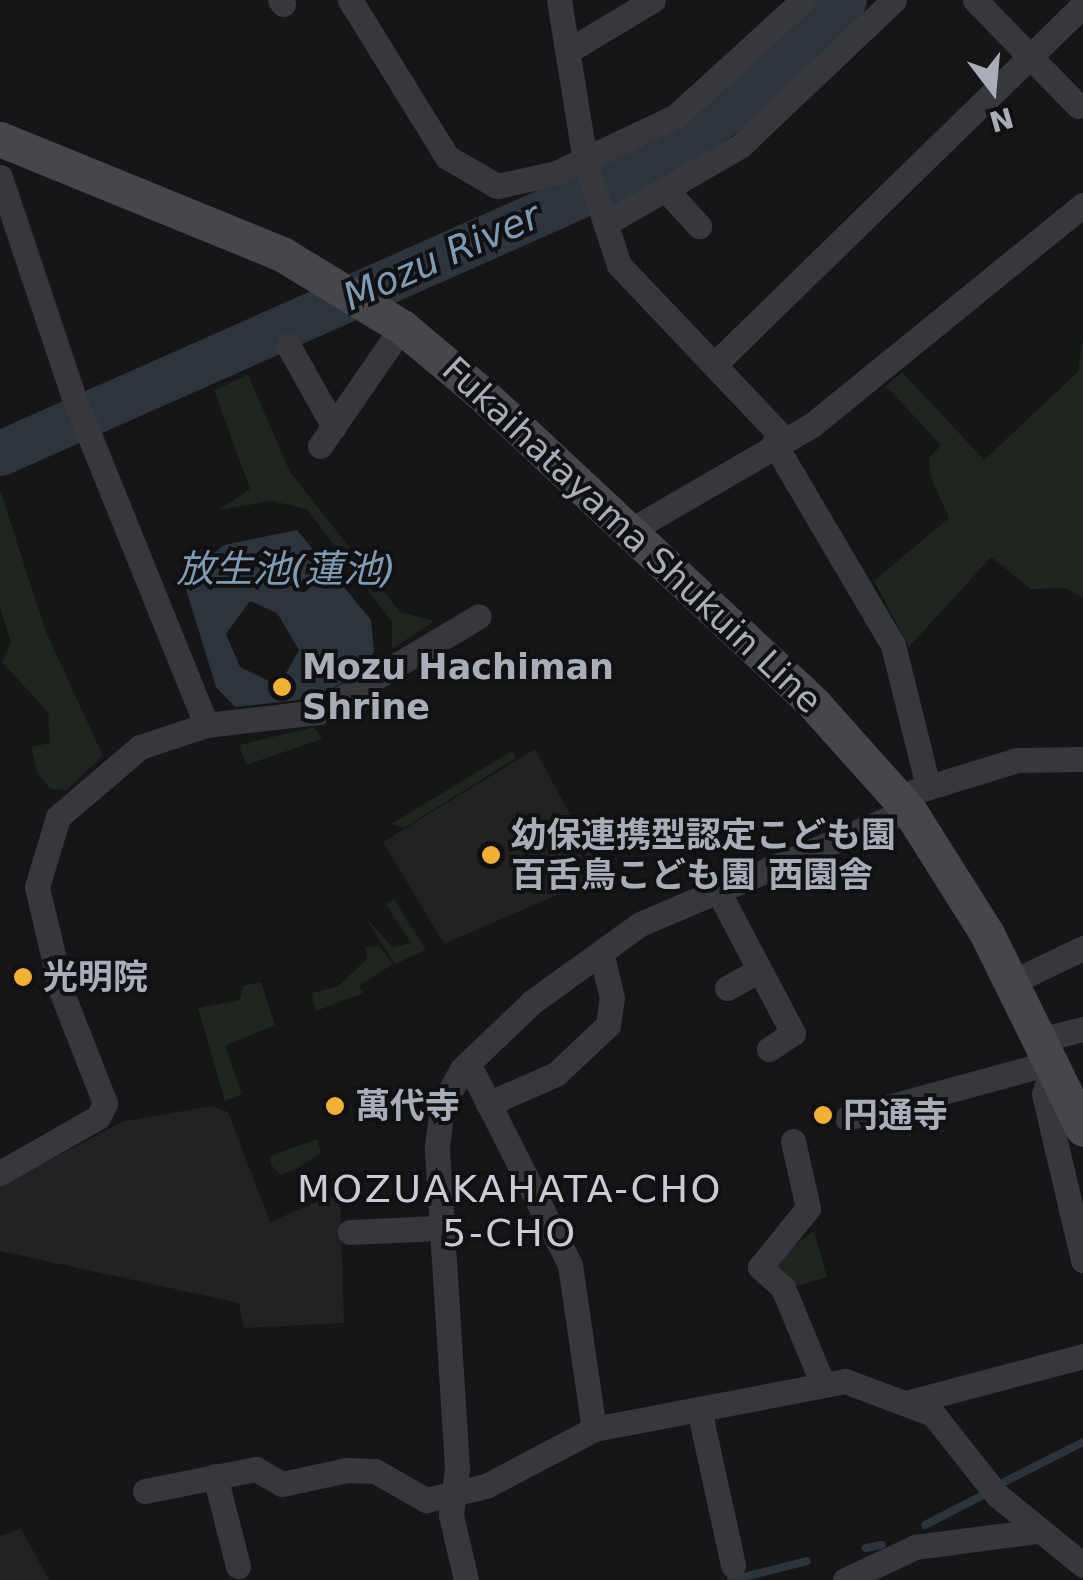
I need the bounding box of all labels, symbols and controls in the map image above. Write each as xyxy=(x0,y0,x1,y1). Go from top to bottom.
north arrow xyxy=(943,40,1043,140)
text: N xyxy=(986,100,1017,138)
water label: Mozu River xyxy=(337,193,547,321)
street label: Fukaihatayama Shukuin Line xyxy=(434,348,830,722)
water label: 放生池(蓮池) xyxy=(176,547,396,593)
place label: Mozu Hachiman Shrine xyxy=(302,646,614,728)
marker: Mozu Hachiman Shrine xyxy=(271,676,293,698)
place label: 幼保連携型認定こども園 百舌鳥こども園 西園舎 xyxy=(511,814,896,896)
marker: 幼保連携型認定こども園 百舌鳥こども園 西園舎 xyxy=(480,844,502,866)
place label: 光明院 xyxy=(43,956,148,998)
marker: 光明院 xyxy=(12,966,34,988)
place label: 萬代寺 xyxy=(355,1085,460,1127)
place label: 円通寺 xyxy=(843,1094,948,1136)
marker: 萬代寺 xyxy=(324,1095,346,1117)
marker: 円通寺 xyxy=(812,1104,834,1126)
district label: MOZUAKAHATA-CHO 5-CHO xyxy=(297,1167,723,1256)

